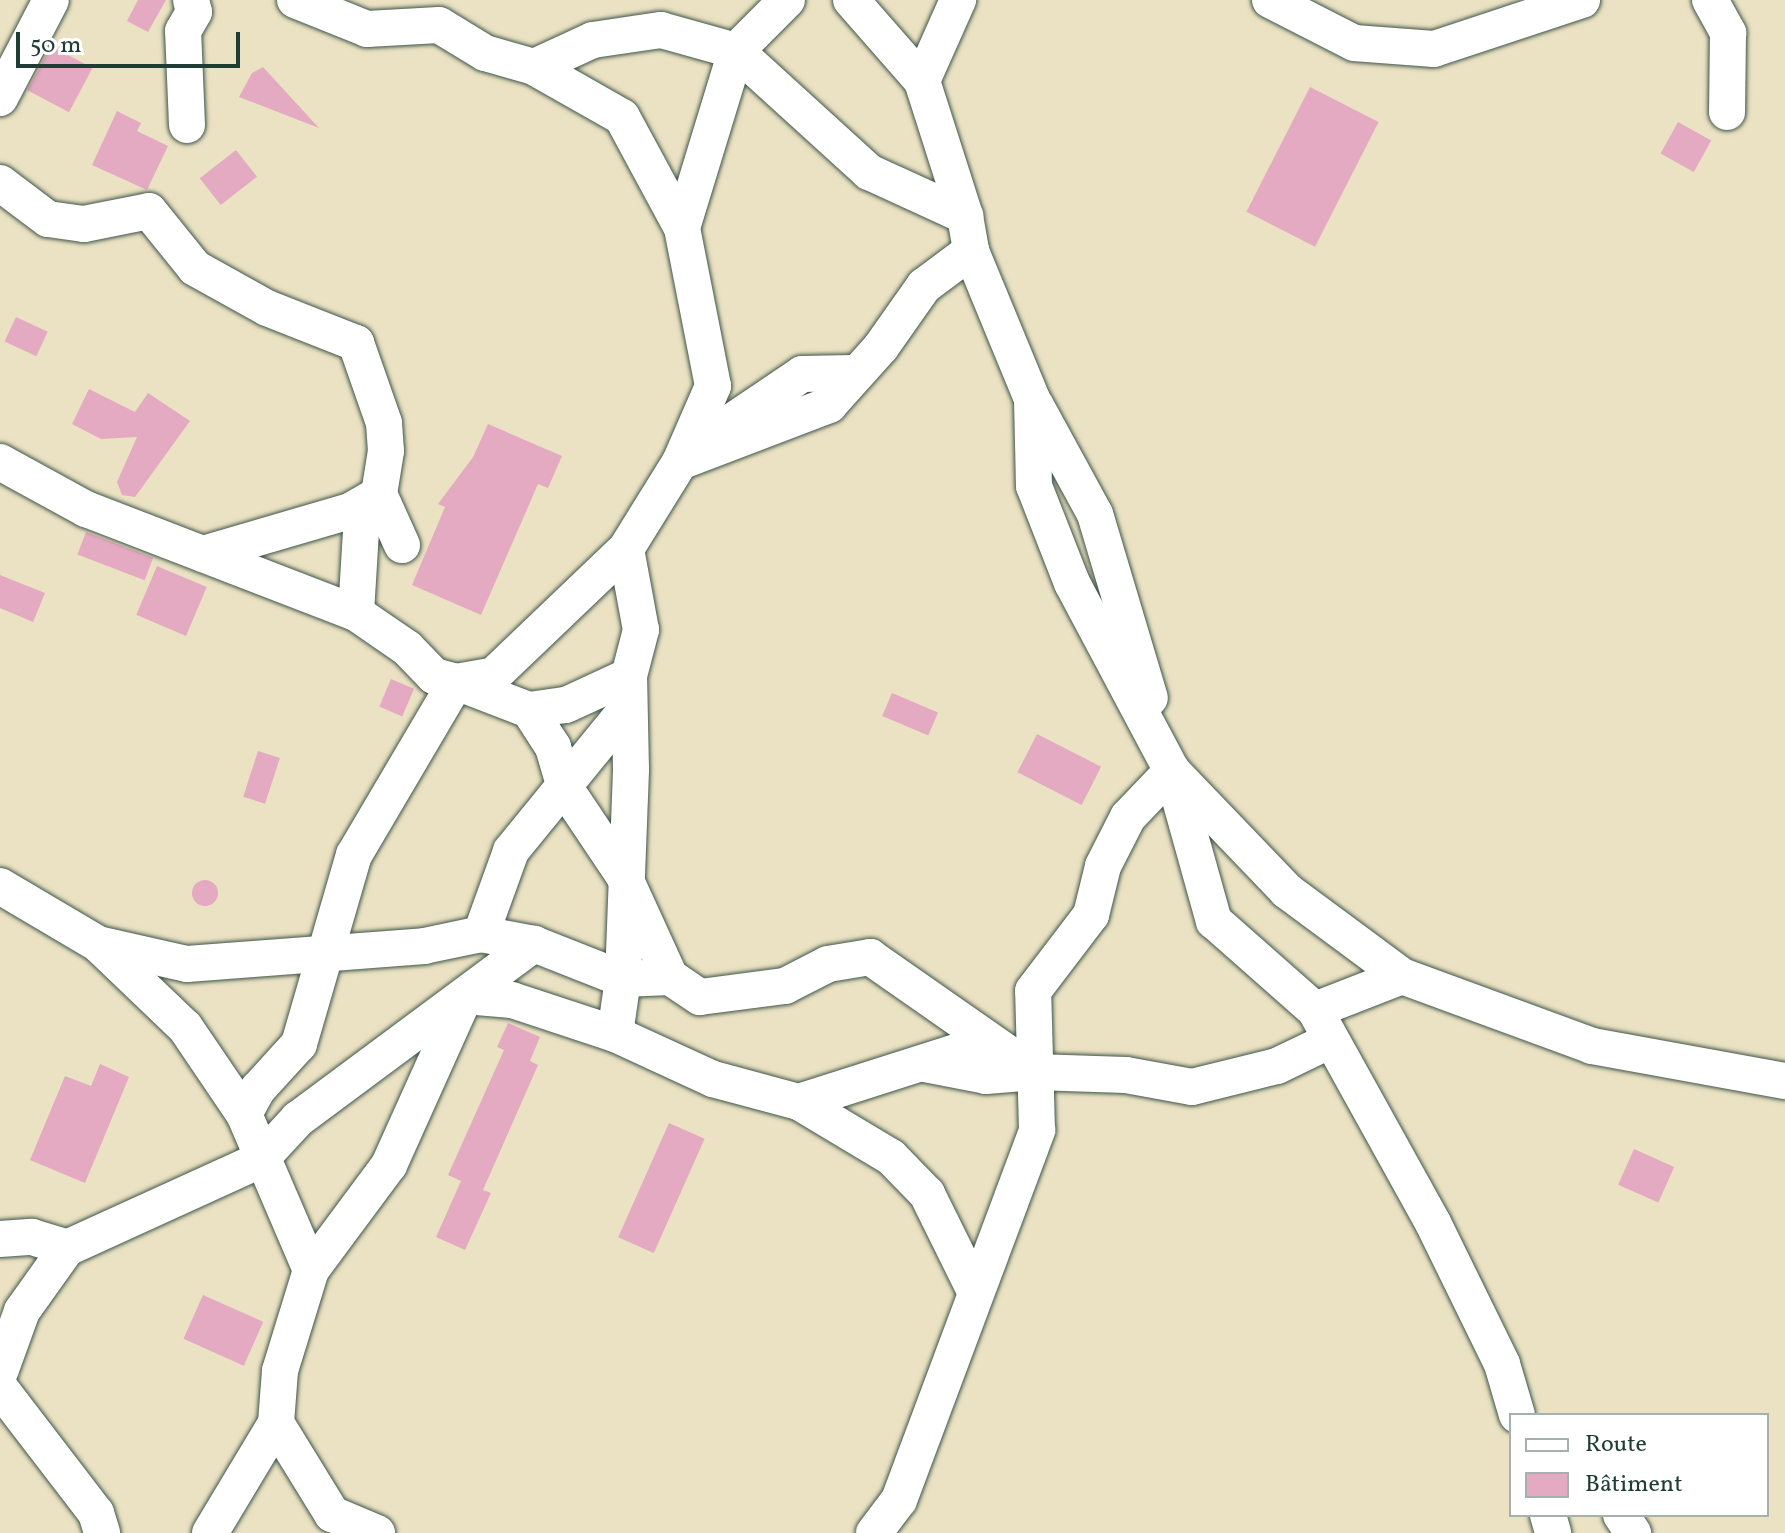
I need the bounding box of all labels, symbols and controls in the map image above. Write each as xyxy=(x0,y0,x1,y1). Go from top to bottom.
scale bar xyxy=(20,16,244,66)
text: 50 m xyxy=(30,29,82,63)
legend xyxy=(1509,1413,1769,1517)
text: Route xyxy=(1585,1428,1647,1462)
text: Bâtiment xyxy=(1585,1468,1683,1502)

